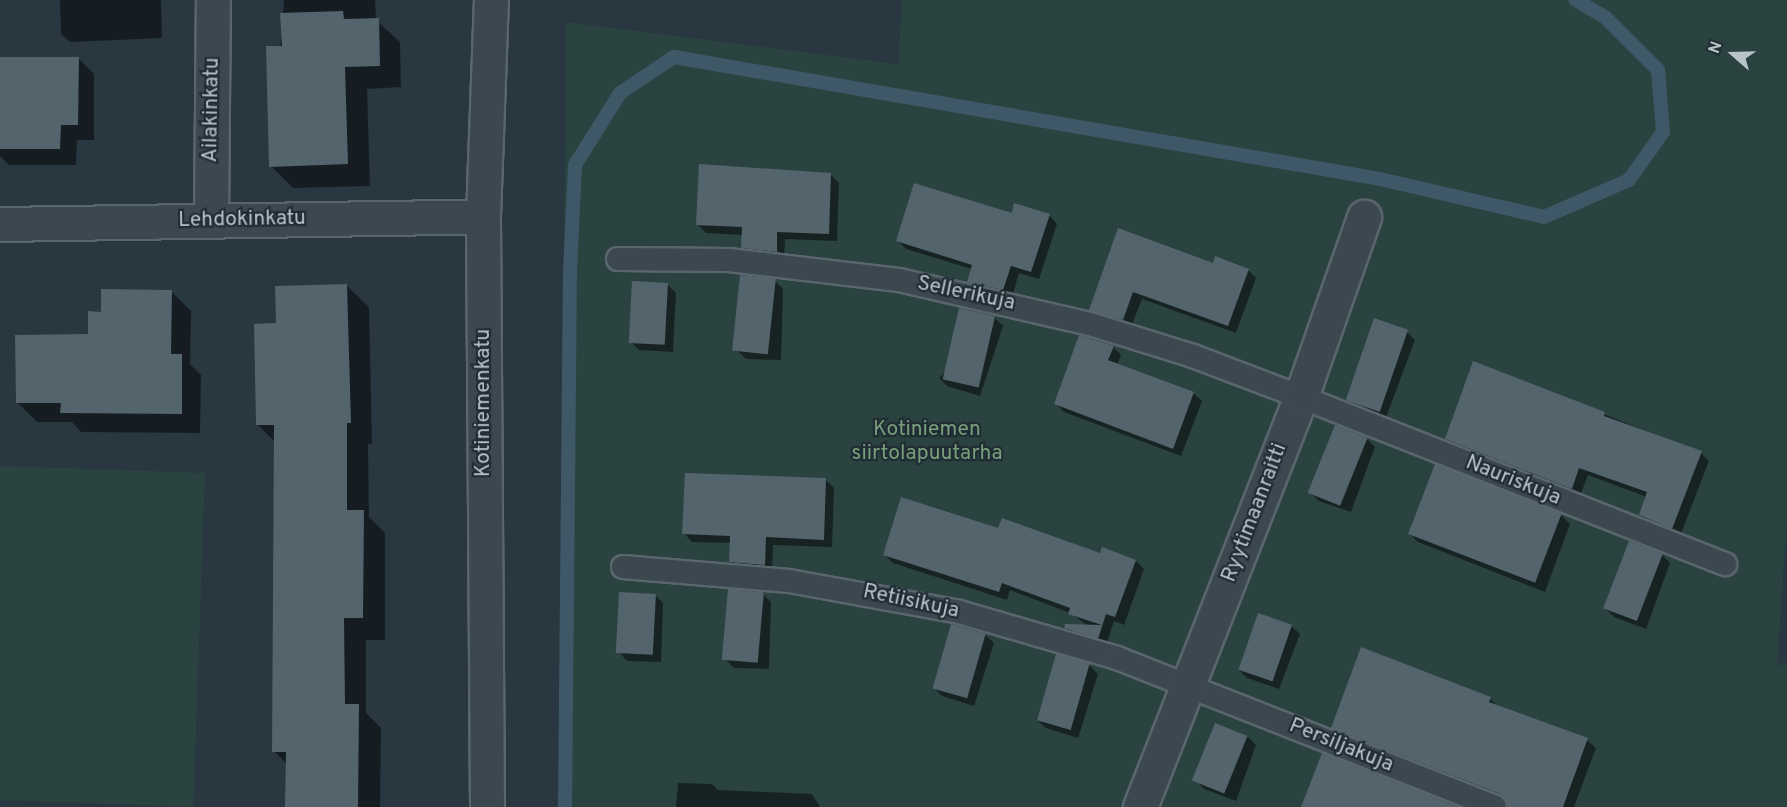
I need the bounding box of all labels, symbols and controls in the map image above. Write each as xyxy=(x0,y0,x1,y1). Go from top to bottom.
north arrow xyxy=(1703,24,1763,84)
text: N xyxy=(1705,39,1727,57)
street label: Ailakinkatu xyxy=(198,57,226,163)
street label: Lehdokinkatu xyxy=(178,206,306,234)
street label: Sellerikuja xyxy=(915,271,1017,317)
street label: Kotiniemenkatu xyxy=(471,329,497,477)
park label: Kotiniemen siirtolapuutarha xyxy=(852,417,1002,467)
street label: Ryytimaanraitti xyxy=(1217,440,1293,586)
street label: Nauriskuja xyxy=(1462,451,1564,511)
street label: Retiisikuja xyxy=(861,580,961,624)
street label: Persiljakuja xyxy=(1285,714,1397,778)

